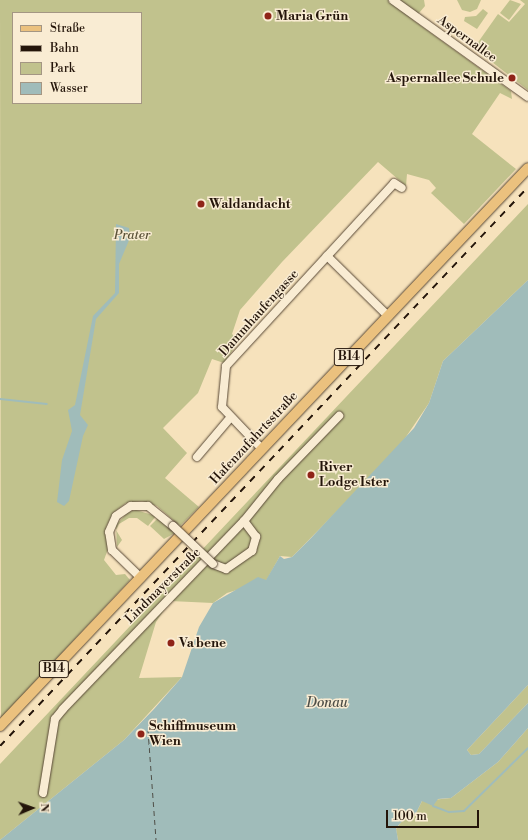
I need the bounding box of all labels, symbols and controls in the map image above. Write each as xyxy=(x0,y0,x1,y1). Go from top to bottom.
place label: Maria Grün xyxy=(276,8,348,24)
marker: Maria Grün xyxy=(263,11,273,21)
legend xyxy=(12,12,142,104)
street label: Aspernallee xyxy=(434,12,500,66)
text: Straße xyxy=(50,21,85,36)
text: Bahn xyxy=(50,41,79,56)
text: Park xyxy=(50,61,75,76)
place label: Aspernallee Schule xyxy=(386,70,504,86)
marker: Aspernallee Schule xyxy=(507,73,517,83)
text: Wasser xyxy=(50,81,88,96)
place label: Waldandacht xyxy=(209,196,290,212)
marker: Waldandacht xyxy=(196,199,206,209)
park label: Prater xyxy=(114,227,150,243)
street label: Dammhaufengasse xyxy=(216,266,302,360)
road number: B14 xyxy=(333,347,365,367)
street label: Hafenzufahrtsstraße xyxy=(207,388,301,488)
place label: River Lodge Ister xyxy=(319,460,389,491)
marker: River Lodge Ister xyxy=(306,470,316,480)
street label: Lindmayerstraße xyxy=(122,545,204,627)
place label: Va bene xyxy=(179,635,226,651)
marker: Va bene xyxy=(166,638,176,648)
road number: B14 xyxy=(38,659,70,679)
water label: Donau xyxy=(306,695,348,711)
place label: Schiffmuseum Wien xyxy=(149,719,236,750)
marker: Schiffmuseum Wien xyxy=(136,729,146,739)
north arrow xyxy=(12,788,52,828)
scale bar xyxy=(388,802,481,828)
text: N xyxy=(37,803,51,812)
text: 100 m xyxy=(393,809,427,824)

